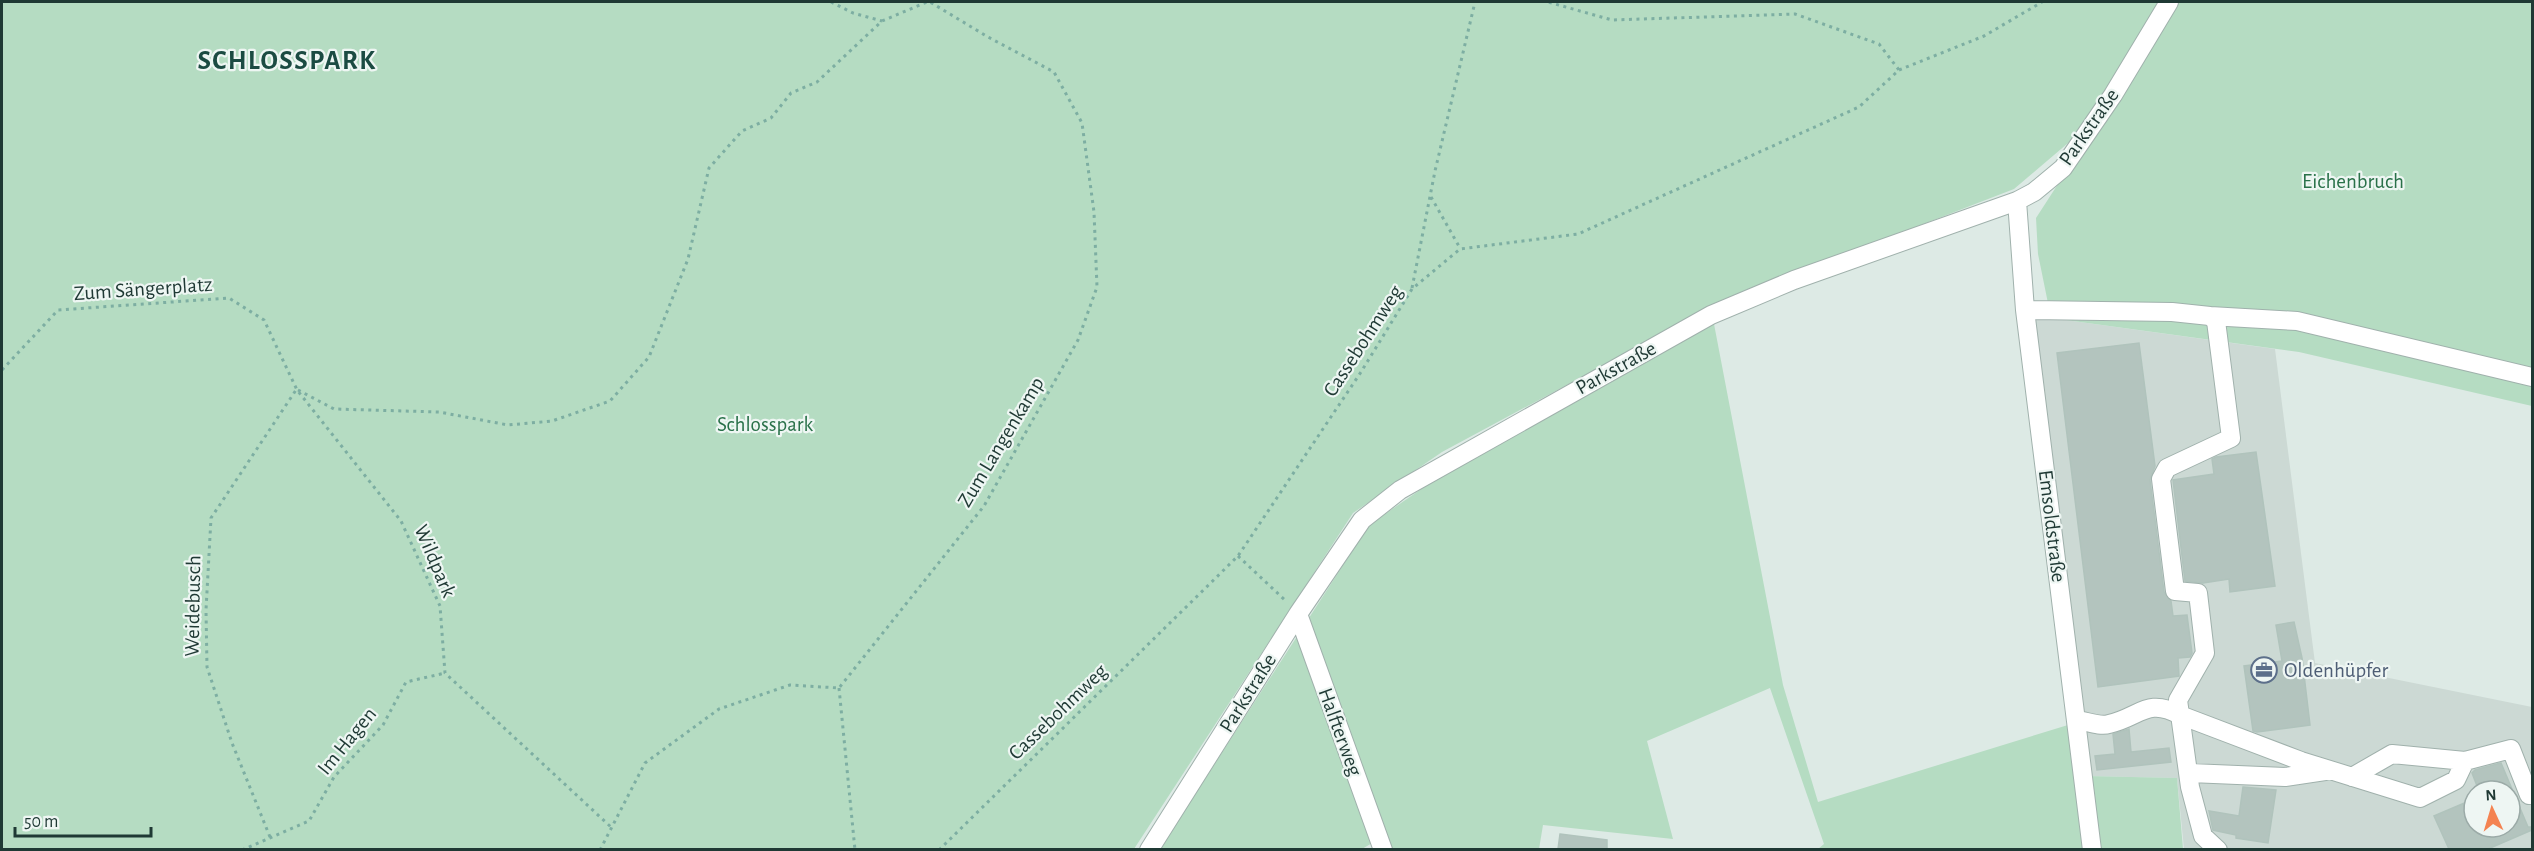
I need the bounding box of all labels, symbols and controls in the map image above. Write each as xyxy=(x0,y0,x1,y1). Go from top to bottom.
district label: SCHLOSSPARK xyxy=(197,47,377,74)
street label: Parkstraße xyxy=(2055,85,2123,169)
park label: Eichenbruch xyxy=(2302,171,2404,192)
street label: Zum Sängerplatz xyxy=(73,274,213,304)
street label: Cassebohmweg xyxy=(1319,281,1407,400)
street label: Parkstraße xyxy=(1572,337,1660,399)
street label: Zum Langenkamp xyxy=(954,373,1048,511)
park label: Schlosspark xyxy=(717,414,813,435)
street label: Emsoldstraße xyxy=(2035,469,2069,583)
street label: Wildpark xyxy=(410,522,460,601)
street label: Weidebusch xyxy=(182,555,204,657)
street label: Parkstraße xyxy=(1216,650,1280,736)
office icon: Oldenhüpfer xyxy=(2249,655,2279,685)
street label: Cassebohmweg xyxy=(1005,660,1112,764)
place label: Oldenhüpfer xyxy=(2284,660,2388,681)
street label: Halfterweg xyxy=(1314,685,1366,780)
street label: Im Hagen xyxy=(314,703,380,779)
north arrow xyxy=(2462,779,2522,839)
text: N xyxy=(2485,787,2497,803)
scale bar xyxy=(15,800,152,838)
text: 50 m xyxy=(24,813,58,831)

